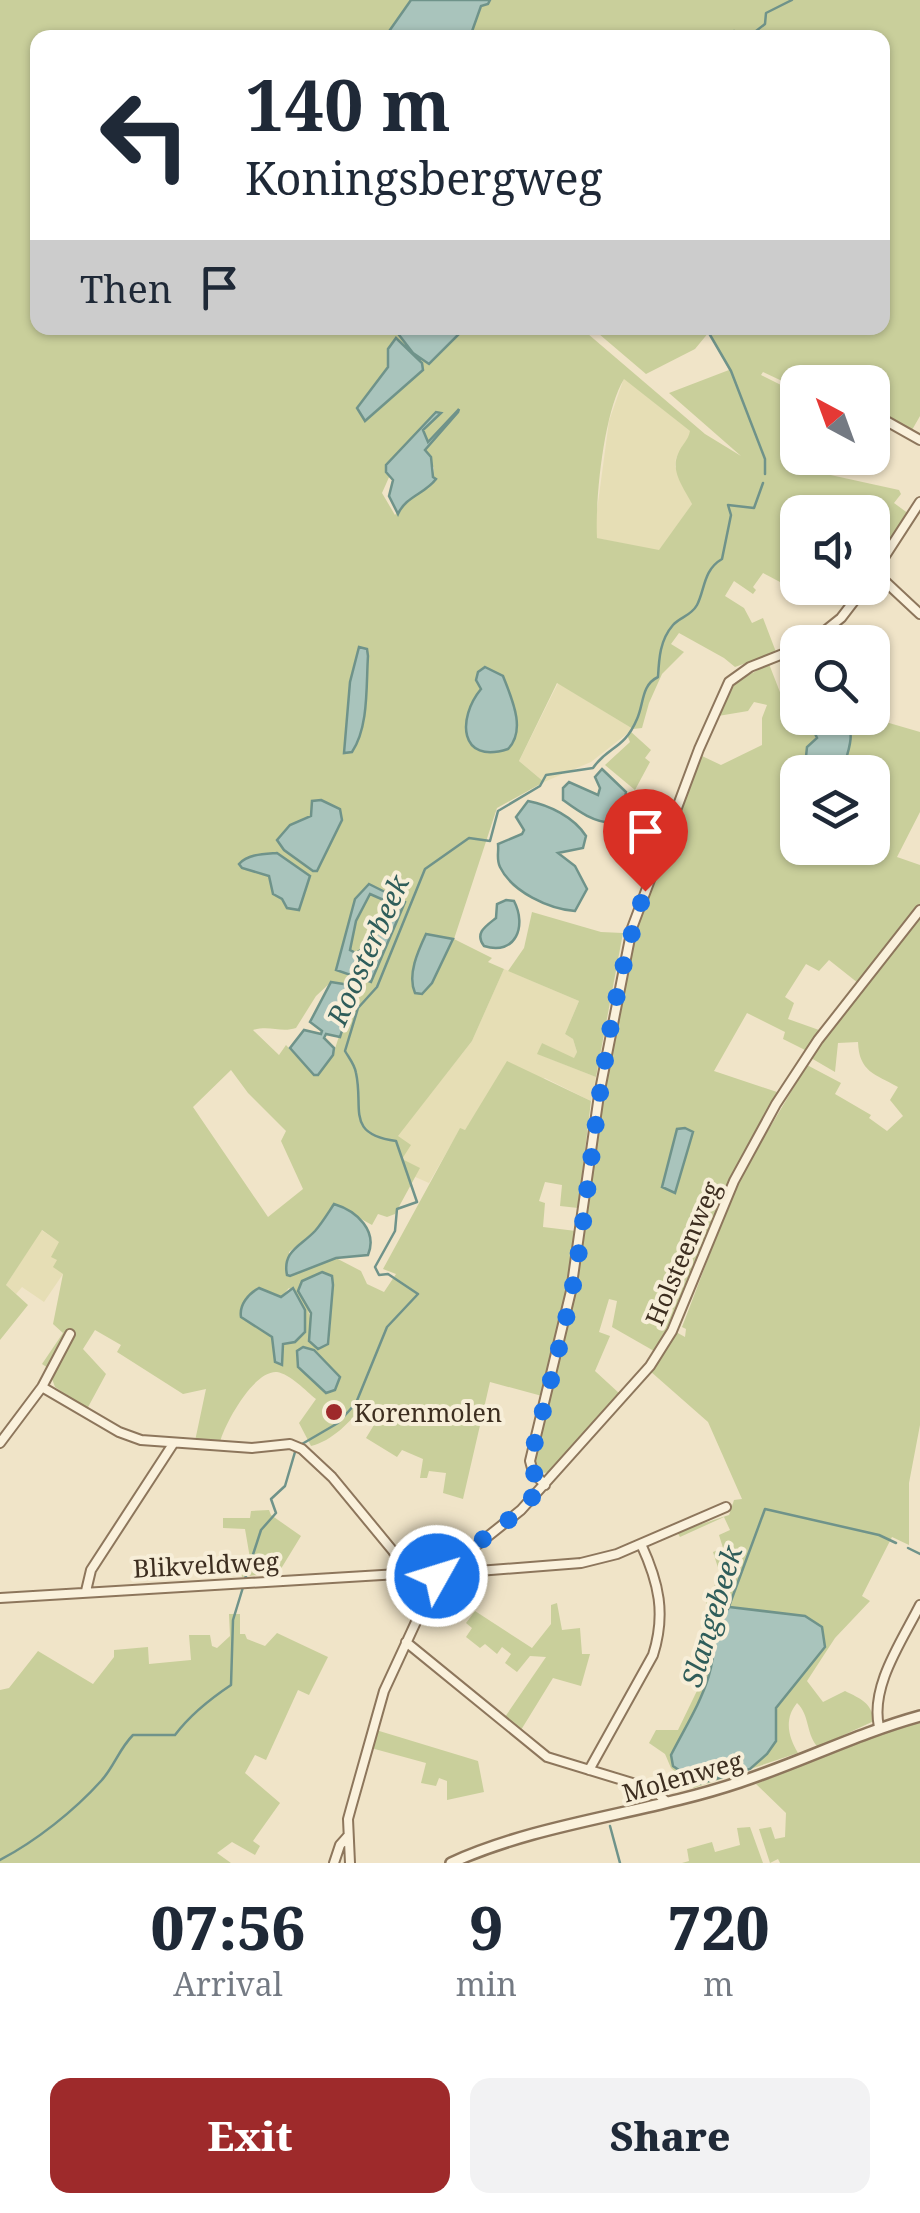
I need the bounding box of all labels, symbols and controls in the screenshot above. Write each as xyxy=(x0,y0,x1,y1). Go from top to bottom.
text: 140 m xyxy=(245,56,451,152)
icon: left xyxy=(80,70,210,200)
text: Koningsbergweg xyxy=(245,147,603,208)
icon: arrive xyxy=(192,260,247,315)
text: Then xyxy=(80,262,172,314)
north arrow xyxy=(780,365,890,475)
map controls xyxy=(780,365,890,865)
button: sound xyxy=(780,495,890,605)
button: search xyxy=(780,625,890,735)
button: layers xyxy=(780,755,890,865)
pin xyxy=(603,789,688,892)
icon: arrive xyxy=(618,804,673,859)
water label: Roosterbeek xyxy=(317,868,417,1032)
street label: Holsteenweg xyxy=(636,1175,728,1330)
place label: Korenmolen xyxy=(354,1395,502,1429)
marker: Korenmolen xyxy=(323,1401,345,1423)
position arrow xyxy=(385,1524,489,1628)
water label: Slangebeek xyxy=(672,1540,751,1691)
street label: Blikveldweg xyxy=(132,1543,280,1585)
street label: Molenweg xyxy=(618,1742,747,1809)
text: 07:56 xyxy=(151,1886,305,1968)
text: 9 xyxy=(469,1886,503,1968)
text: 720 xyxy=(667,1886,769,1968)
text: Arrival xyxy=(173,1962,283,2005)
text: min xyxy=(456,1962,517,2005)
text: m xyxy=(703,1962,734,2005)
button: Exit xyxy=(50,2078,450,2193)
button: Share xyxy=(470,2078,870,2193)

